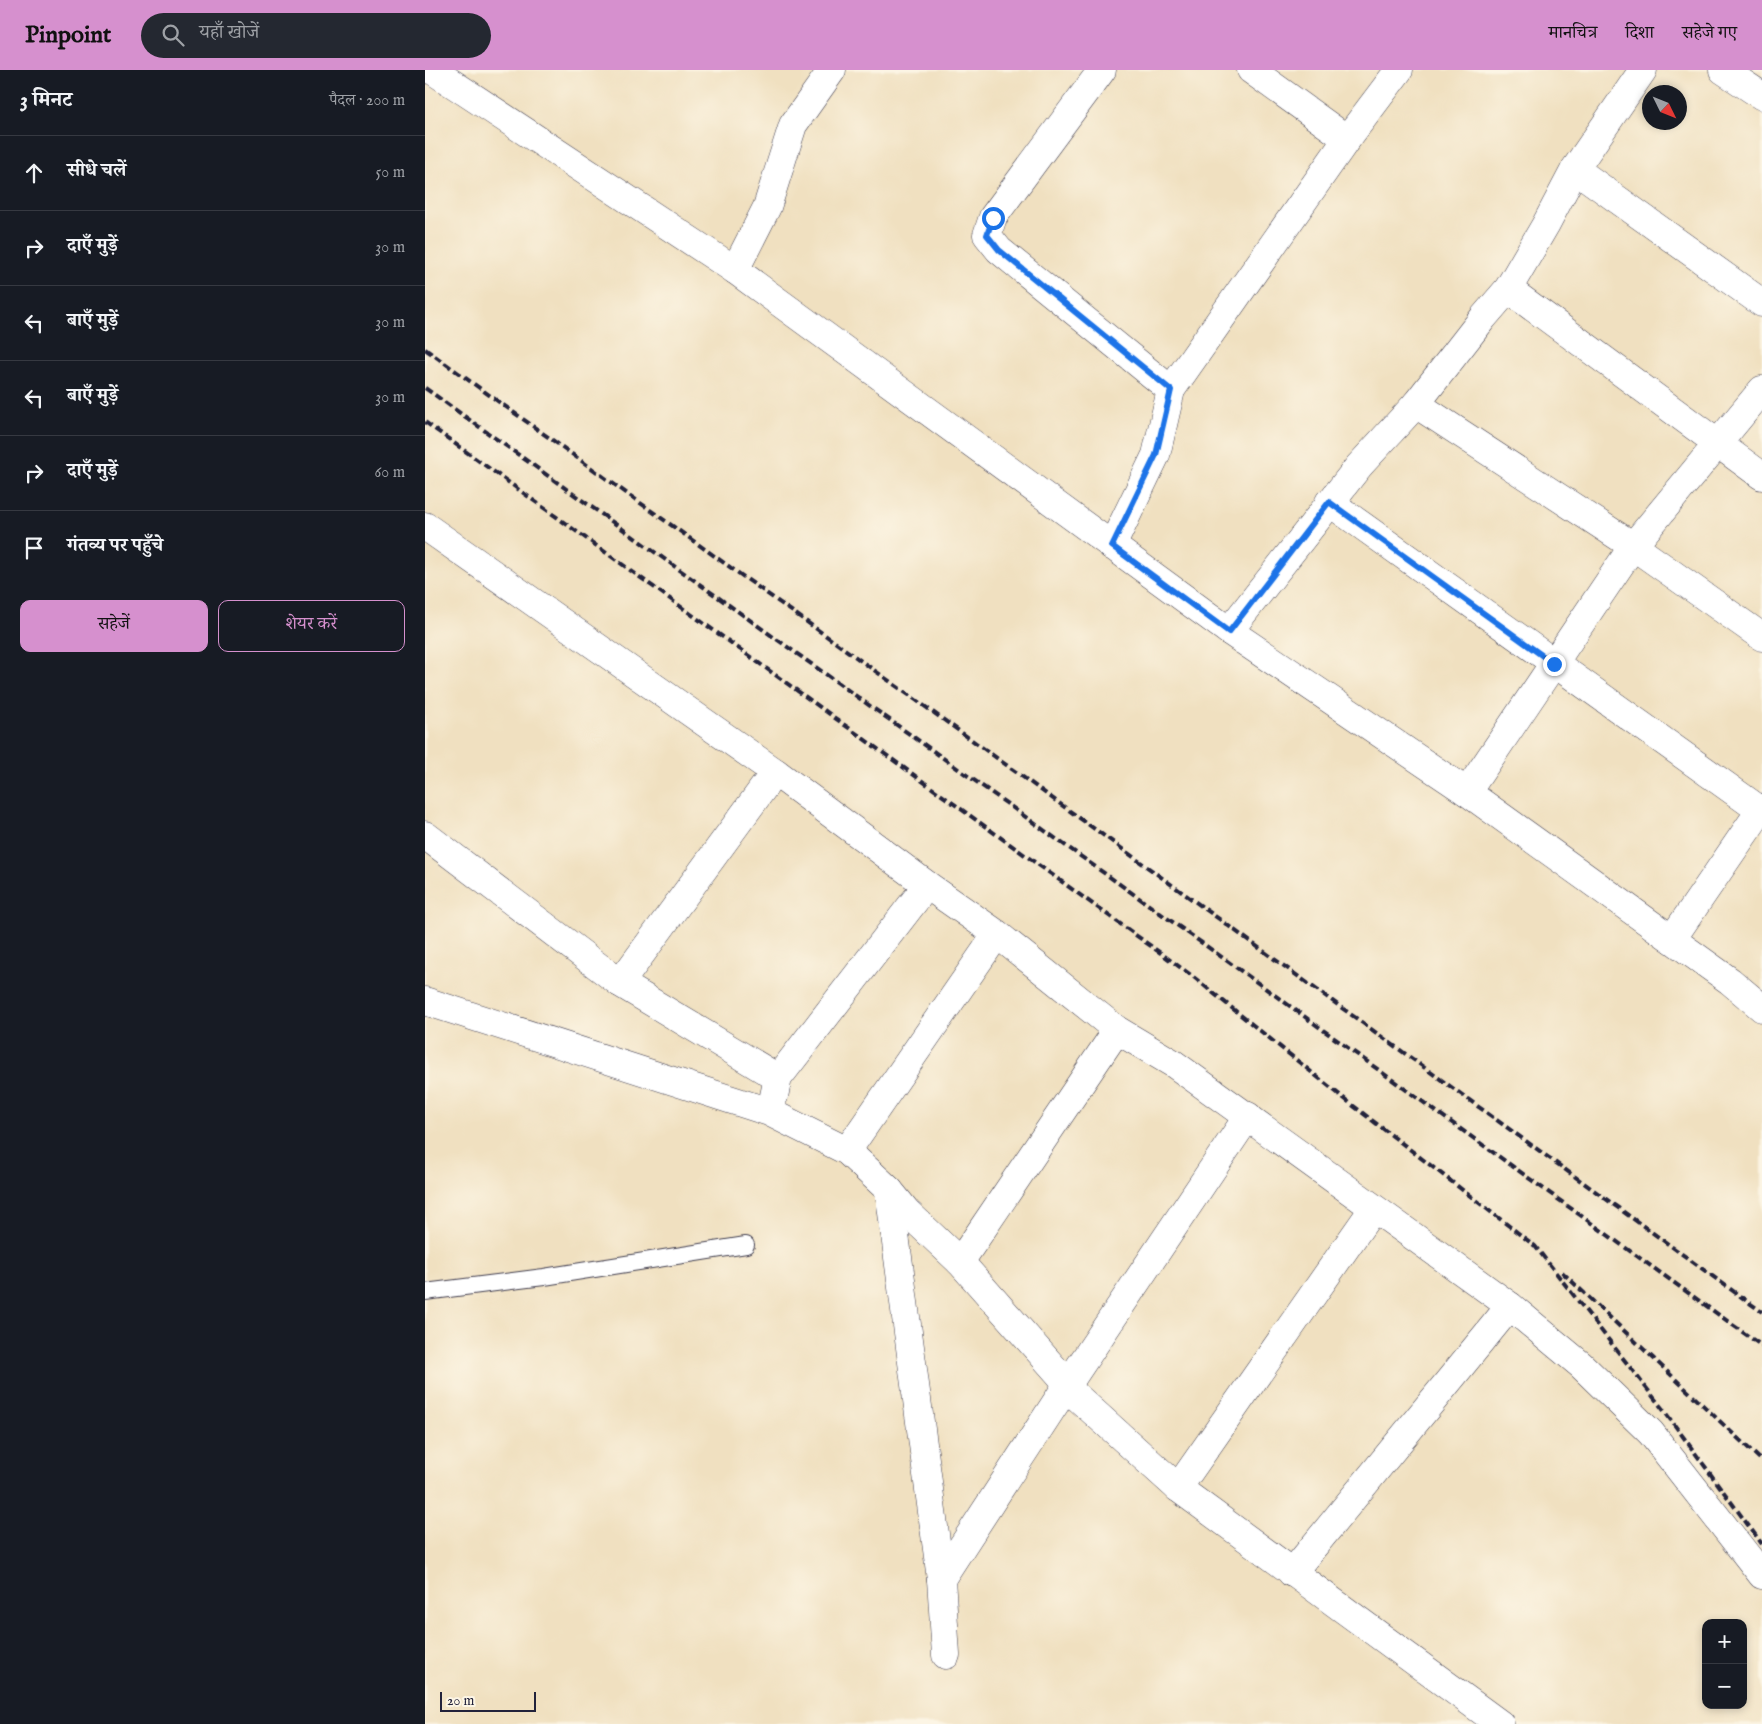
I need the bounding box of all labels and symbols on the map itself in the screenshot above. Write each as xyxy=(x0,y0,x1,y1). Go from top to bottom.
north arrow xyxy=(1642,85,1687,130)
route start xyxy=(982,207,1005,230)
route end xyxy=(1543,653,1566,676)
scale bar xyxy=(440,1689,536,1712)

